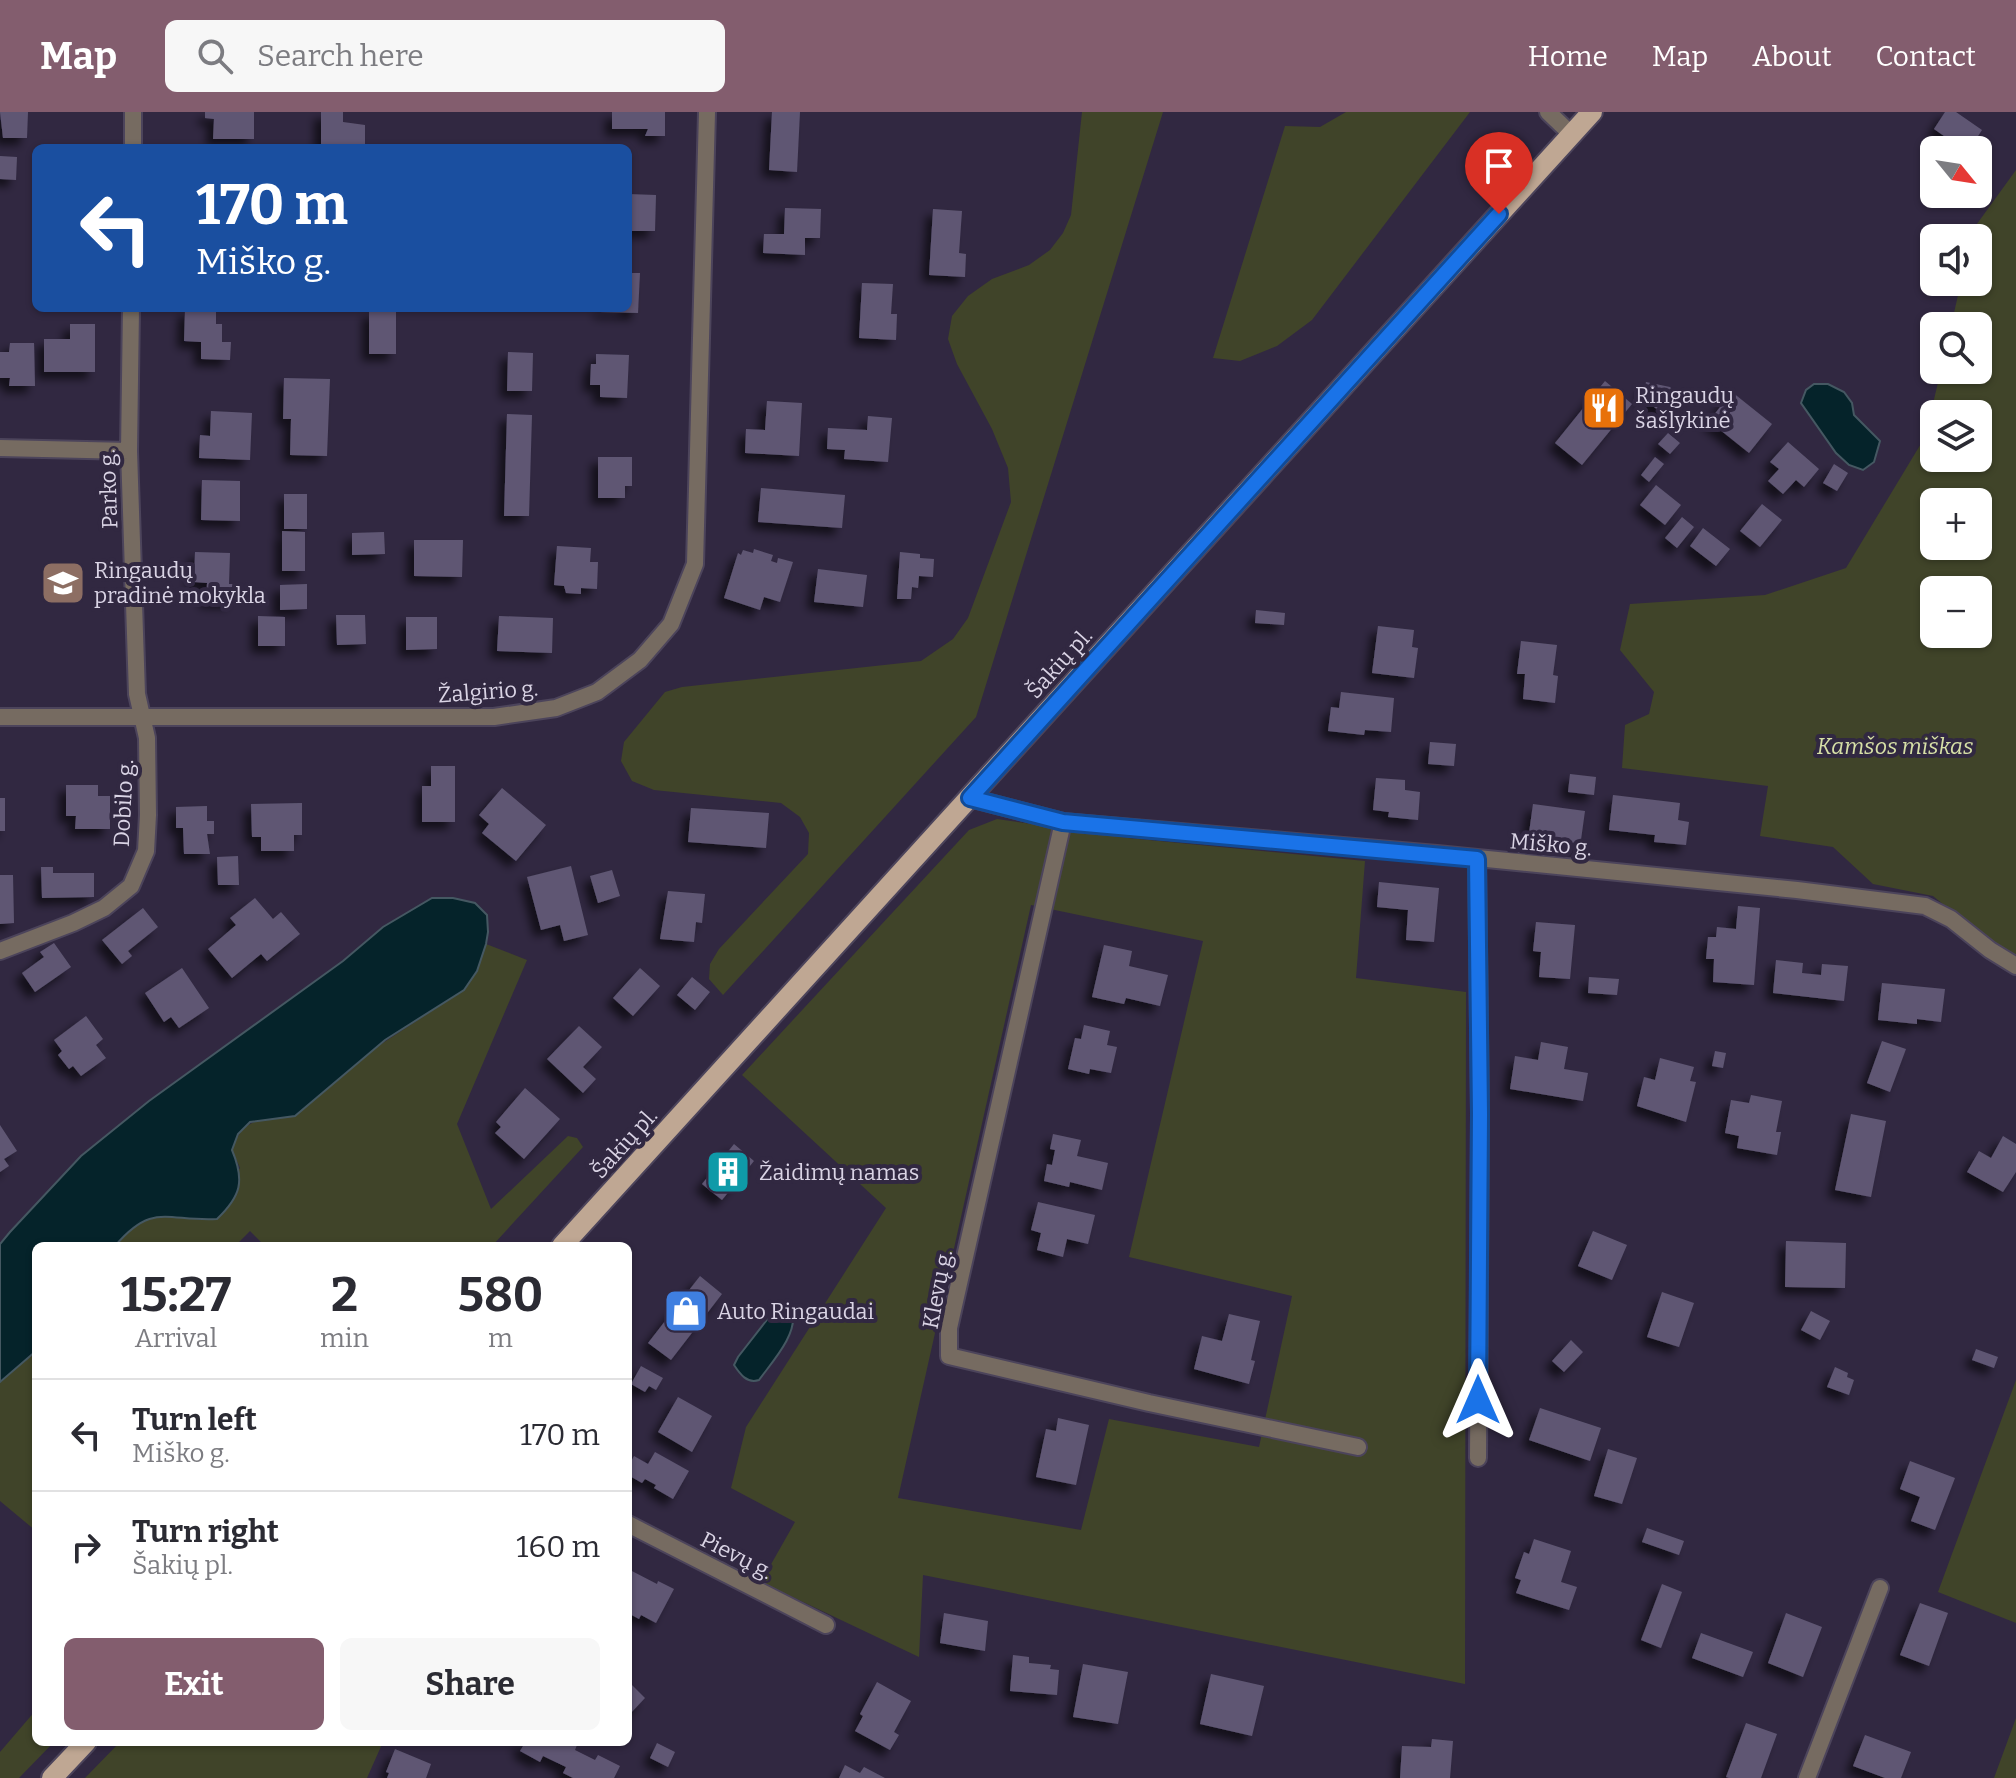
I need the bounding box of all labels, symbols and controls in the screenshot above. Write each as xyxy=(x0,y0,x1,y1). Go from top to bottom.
search box xyxy=(165,20,725,92)
text: Map xyxy=(40,33,117,79)
icon: search xyxy=(193,34,237,78)
text: Search here xyxy=(257,38,424,74)
text: Home xyxy=(1528,40,1608,73)
text: Map xyxy=(1652,40,1708,73)
text: About xyxy=(1752,40,1832,73)
text: Contact xyxy=(1876,40,1976,73)
pin xyxy=(1465,132,1533,214)
north arrow xyxy=(1920,136,1992,208)
map controls xyxy=(1920,136,1992,648)
icon: arrive xyxy=(1477,144,1521,188)
text: 170 m xyxy=(196,172,348,239)
icon: left xyxy=(64,176,168,280)
button: sound xyxy=(1920,224,1992,296)
text: Miško g. xyxy=(196,240,331,284)
button: search xyxy=(1920,312,1992,384)
place label: Ringaudų šašlykinė xyxy=(1635,382,1734,434)
restaurant icon: Ringaudų šašlykinė xyxy=(1580,384,1628,432)
button: layers xyxy=(1920,400,1992,472)
street label: Parko g. xyxy=(94,449,123,529)
button: + xyxy=(1920,488,1992,560)
place label: Ringaudų pradinė mokykla xyxy=(94,557,266,609)
school or university icon: Ringaudų pradinė mokykla xyxy=(39,559,87,607)
button: − xyxy=(1920,576,1992,648)
street label: Šakių pl. xyxy=(1021,623,1098,704)
street label: Žalgirio g. xyxy=(437,675,539,708)
park label: Kamšos miškas xyxy=(1817,733,1973,760)
street label: Dobilo g. xyxy=(108,758,139,848)
street label: Miško g. xyxy=(1509,827,1593,862)
street label: Šakių pl. xyxy=(586,1103,663,1184)
building icon: Žaidimų namas xyxy=(704,1148,752,1196)
place label: Žaidimų namas xyxy=(759,1159,919,1186)
street label: Klevų g. xyxy=(917,1247,958,1331)
text: 15:27 xyxy=(121,1266,231,1324)
text: 2 xyxy=(331,1266,358,1324)
text: 580 xyxy=(458,1266,543,1324)
shop icon: Auto Ringaudai xyxy=(662,1287,710,1335)
place label: Auto Ringaudai xyxy=(717,1298,874,1325)
text: Arrival xyxy=(135,1323,217,1354)
text: min xyxy=(320,1323,369,1354)
text: m xyxy=(488,1323,513,1354)
position arrow xyxy=(1436,1358,1520,1442)
text: Turn left xyxy=(132,1402,257,1438)
icon: left xyxy=(64,1413,108,1457)
text: 170 m xyxy=(520,1417,600,1453)
text: Miško g. xyxy=(132,1438,230,1469)
text: Turn right xyxy=(132,1514,279,1550)
icon: right xyxy=(64,1525,108,1569)
street label: Pievų g. xyxy=(696,1526,778,1585)
text: 160 m xyxy=(516,1529,600,1565)
text: Šakių pl. xyxy=(132,1550,233,1581)
button: Exit xyxy=(64,1638,324,1730)
button: Share xyxy=(340,1638,600,1730)

